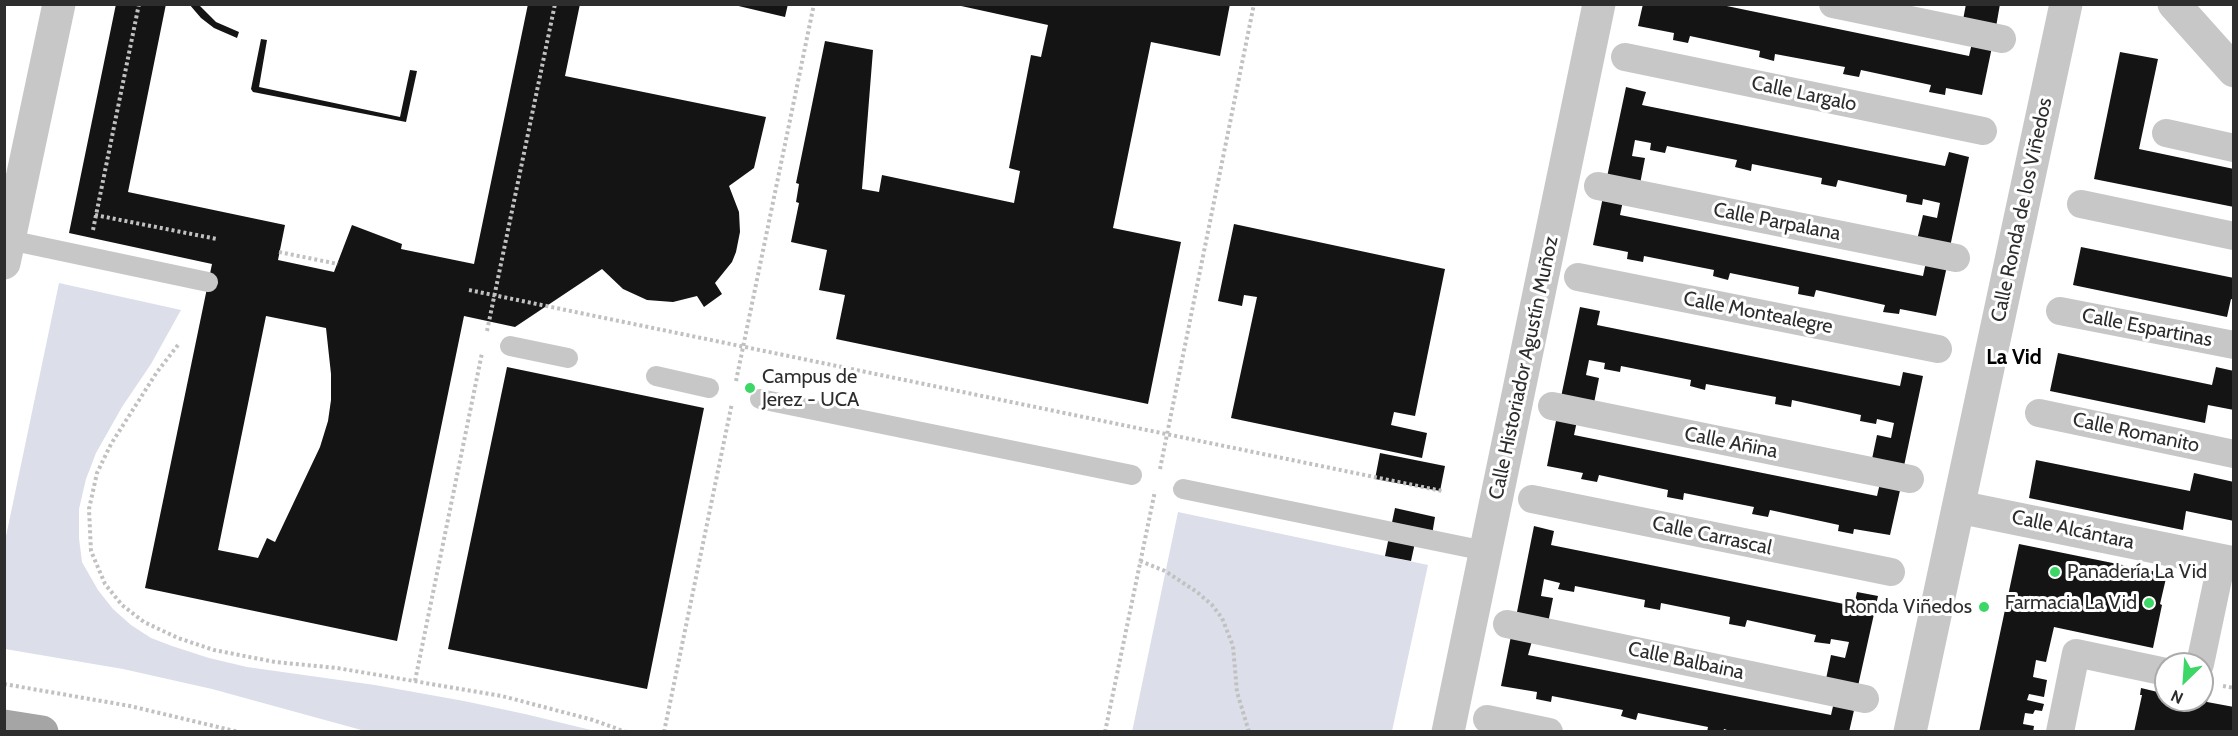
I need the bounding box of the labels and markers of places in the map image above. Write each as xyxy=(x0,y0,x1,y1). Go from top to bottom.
place label: Campus de Jerez - UCA xyxy=(762,365,859,412)
marker: Campus de Jerez - UCA xyxy=(743,381,757,395)
place label: Panadería La Vid xyxy=(2067,560,2207,584)
marker: Panadería La Vid xyxy=(2048,565,2062,579)
place label: Farmacia La Vid xyxy=(2005,591,2137,615)
place label: Ronda Viñedos xyxy=(1844,595,1972,619)
marker: Farmacia La Vid xyxy=(2142,596,2156,610)
marker: Ronda Viñedos xyxy=(1977,600,1991,614)

